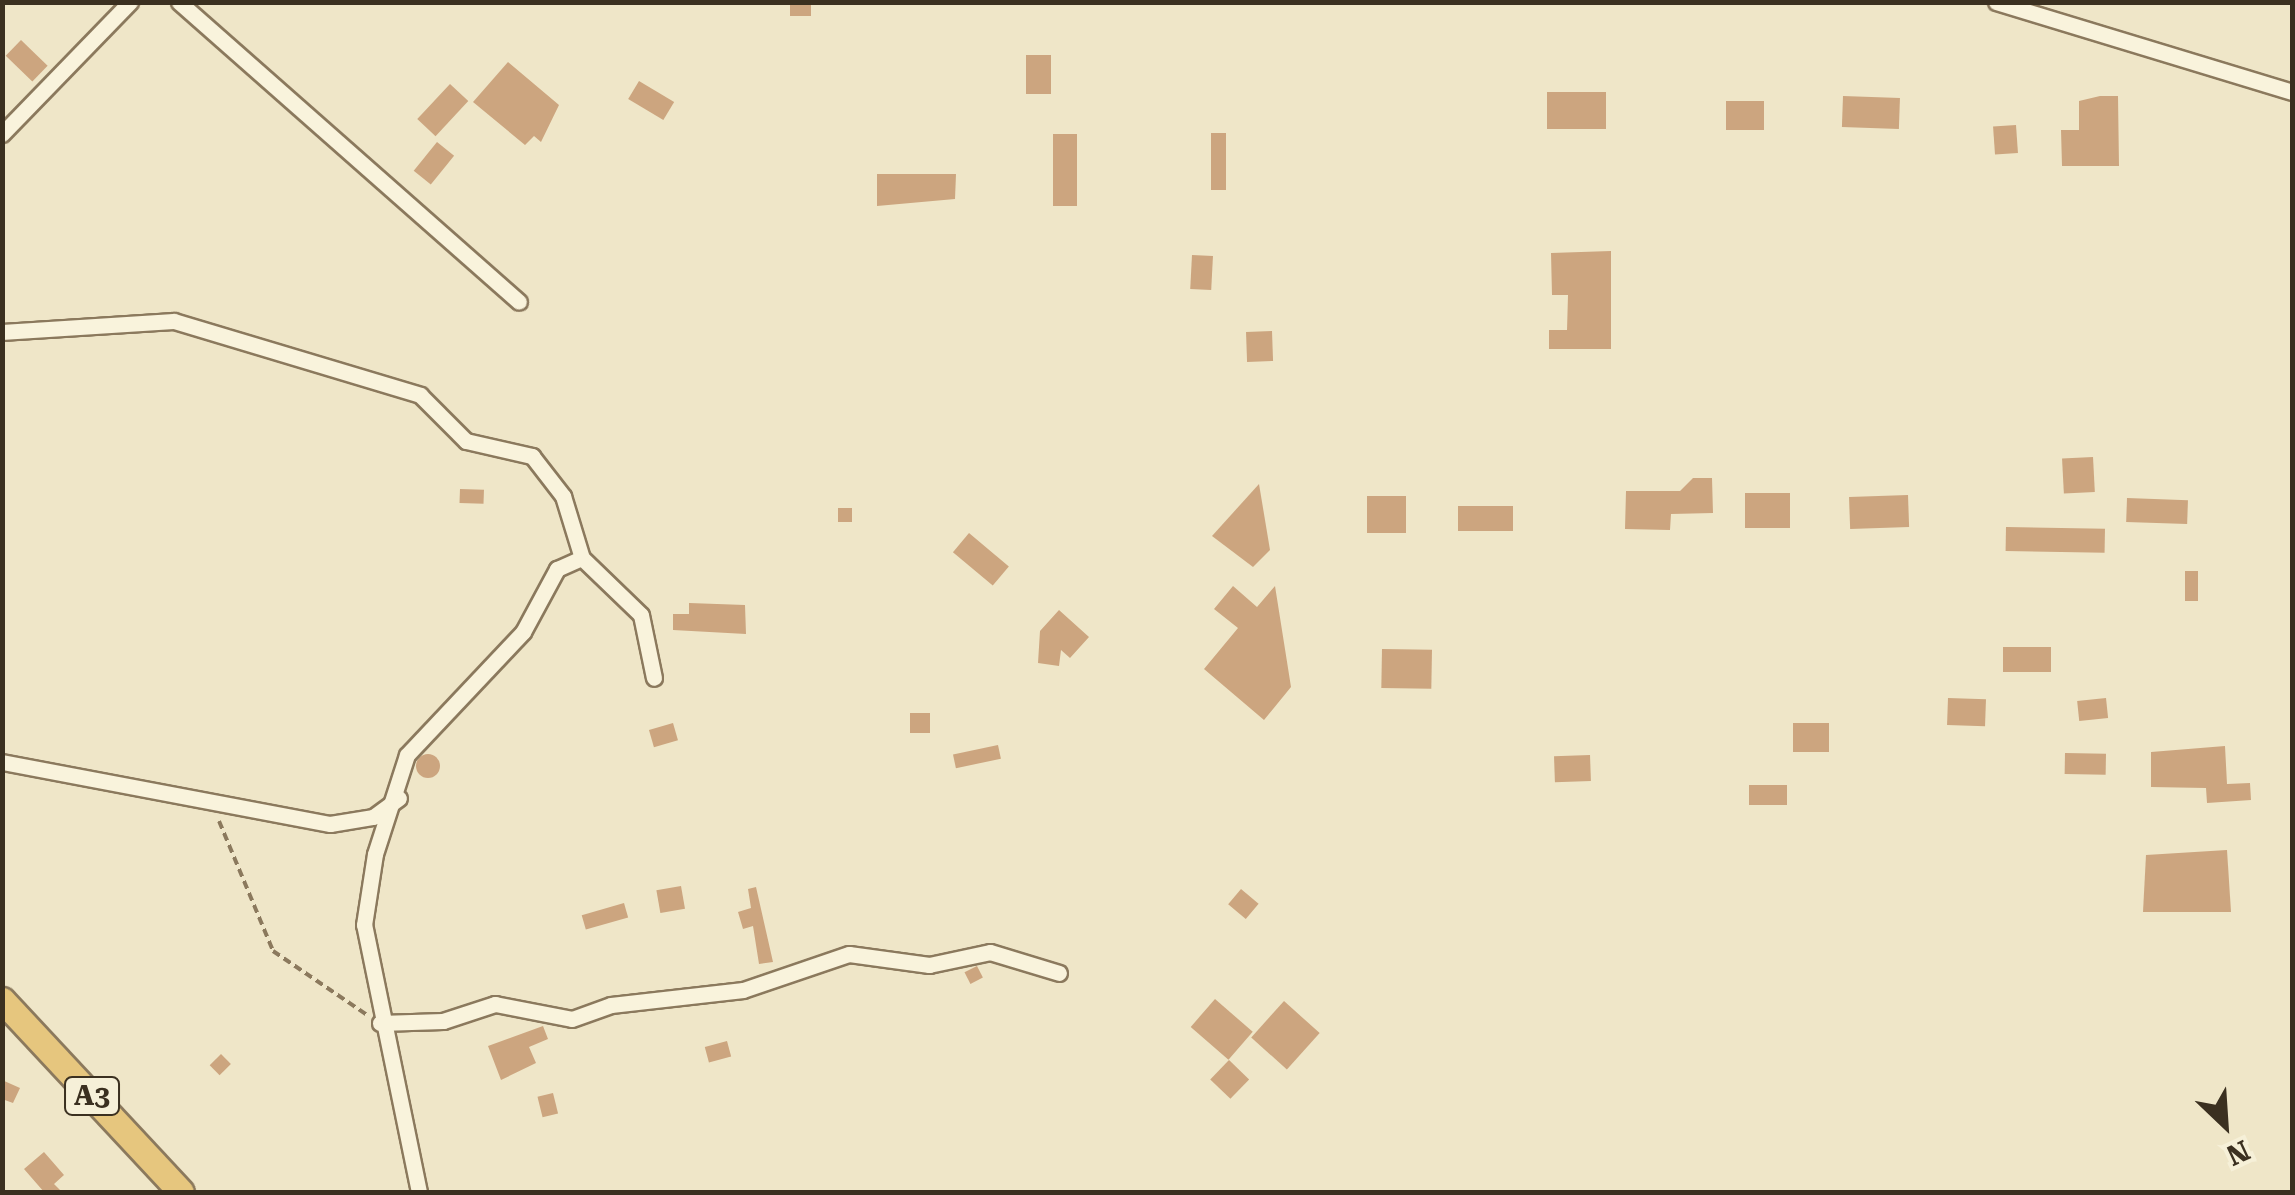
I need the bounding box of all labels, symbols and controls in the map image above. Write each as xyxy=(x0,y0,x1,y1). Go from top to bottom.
road number: A3 xyxy=(62,1073,122,1119)
north arrow xyxy=(2175,1075,2275,1175)
text: N xyxy=(2221,1133,2255,1172)

